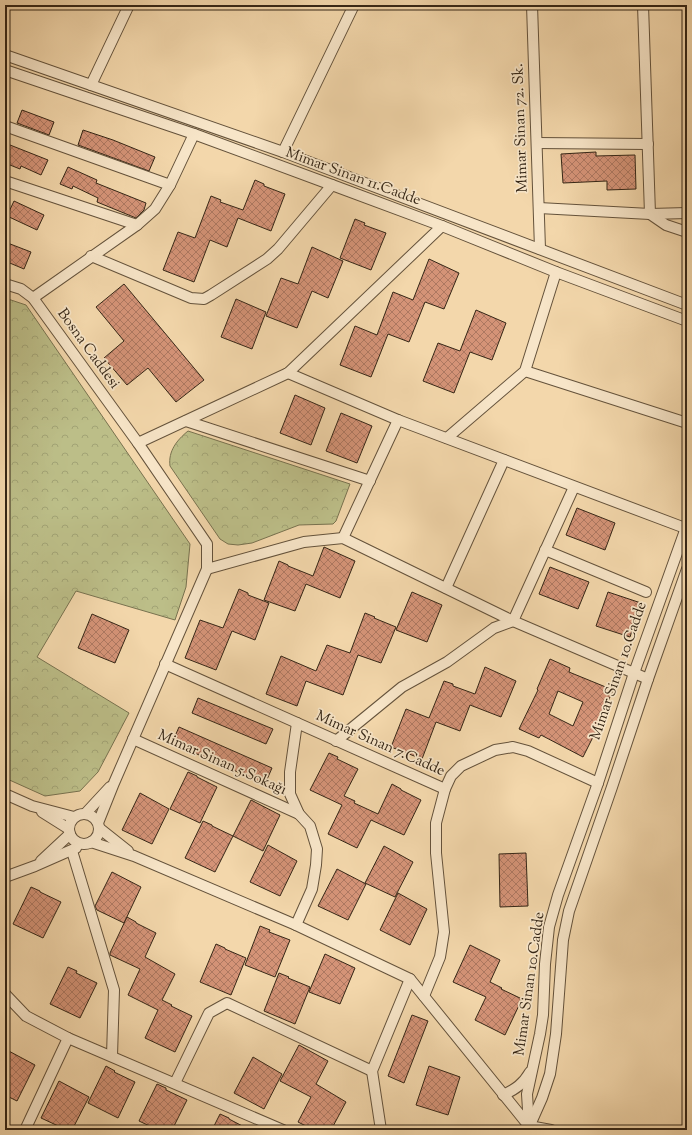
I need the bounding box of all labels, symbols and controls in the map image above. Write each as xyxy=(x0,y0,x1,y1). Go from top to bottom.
street label: Mimar Sinan 72. Sk. xyxy=(508,63,534,193)
street label: Mimar Sinan 11.Cadde xyxy=(282,143,424,211)
street label: Bosna Caddesi xyxy=(52,304,124,394)
street label: Mimar Sinan 10.Cadde xyxy=(585,599,653,743)
street label: Mimar Sinan 7.Cadde xyxy=(312,706,448,782)
street label: Mimar Sinan 5.Sokağı xyxy=(154,725,290,801)
street label: Mimar Sinan 10.Cadde xyxy=(510,911,550,1057)

